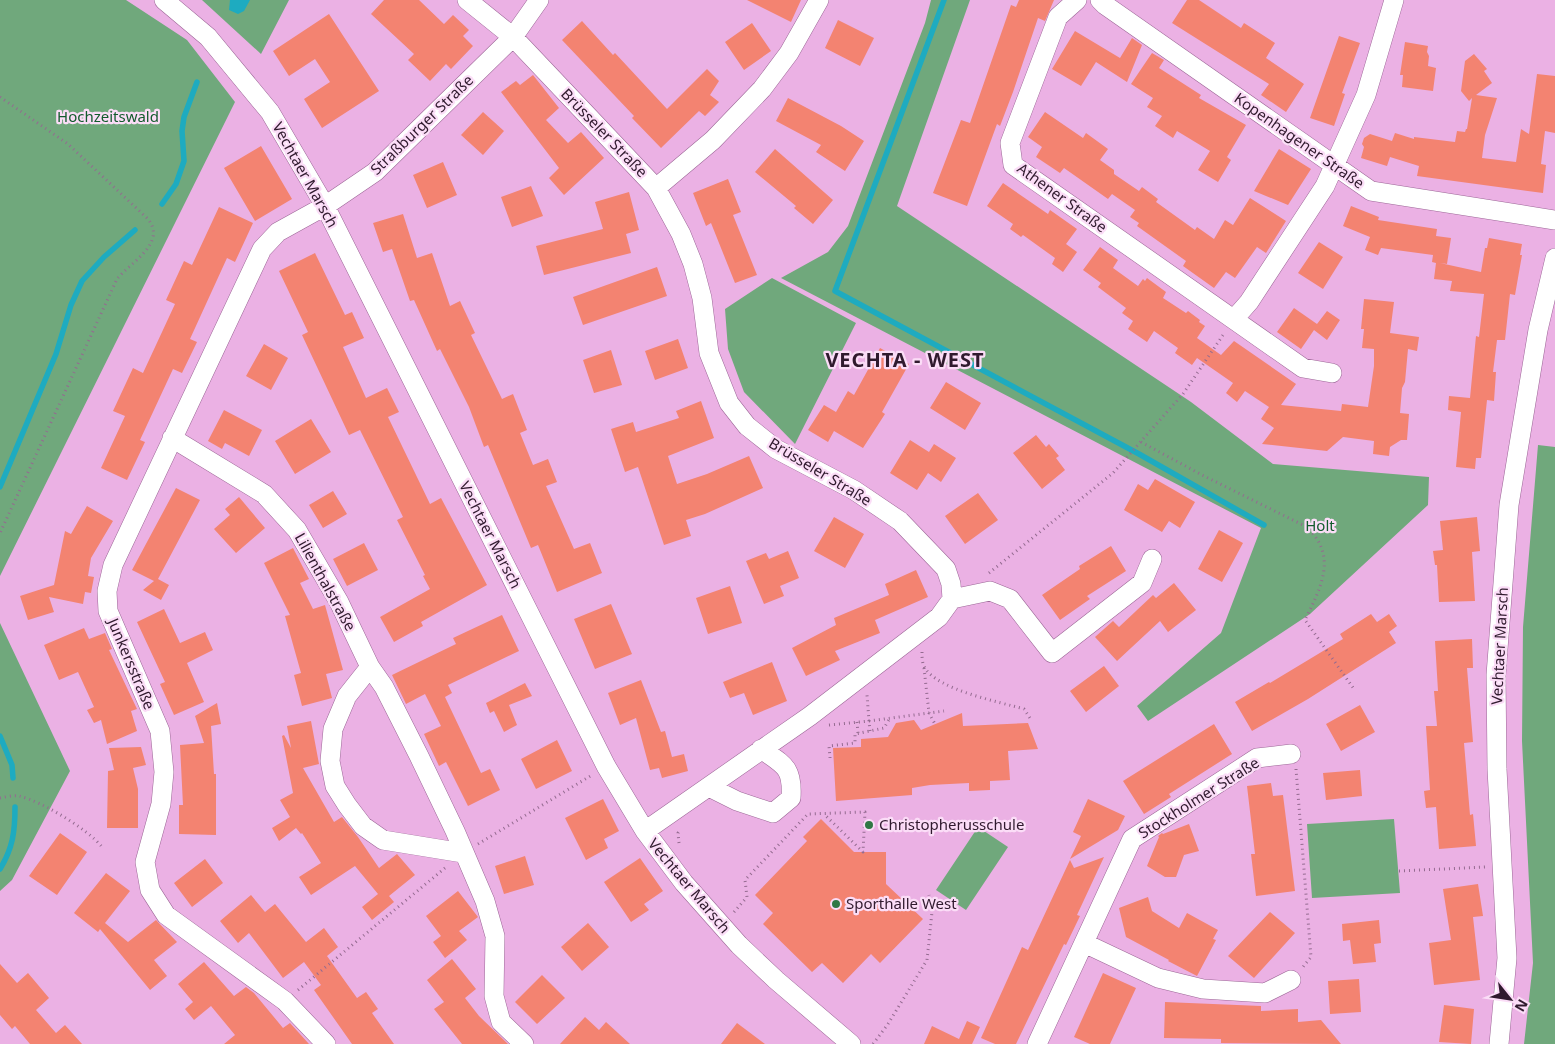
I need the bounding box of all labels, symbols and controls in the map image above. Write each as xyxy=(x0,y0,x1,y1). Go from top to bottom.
street label: Straßburger Straße xyxy=(366,70,477,179)
street label: Brüsseler Straße xyxy=(557,84,652,181)
street label: Kopenhagener Straße xyxy=(1231,88,1369,193)
park label: Hochzeitswald xyxy=(57,106,159,126)
street label: Vechtaer Marsch xyxy=(269,118,343,231)
street label: Athener Straße xyxy=(1014,158,1112,237)
district label: VECHTA - WEST xyxy=(825,346,985,373)
street label: Brüsseler Straße xyxy=(765,433,876,510)
street label: Vechtaer Marsch xyxy=(455,477,527,592)
park label: Holt xyxy=(1305,515,1335,535)
street label: Lilienthalstraße xyxy=(291,529,361,634)
street label: Vechtaer Marsch xyxy=(1486,587,1512,705)
street label: Junkersstraße xyxy=(103,613,160,712)
street label: Stockholmer Straße xyxy=(1134,752,1263,842)
place label: Christopherusschule xyxy=(879,814,1024,834)
marker: Christopherusschule xyxy=(863,819,875,831)
street label: Vechtaer Marsch xyxy=(644,834,735,937)
place label: Sporthalle West xyxy=(846,893,957,913)
marker: Sporthalle West xyxy=(830,898,842,910)
north arrow xyxy=(1485,974,1535,1024)
text: N xyxy=(1511,996,1533,1015)

